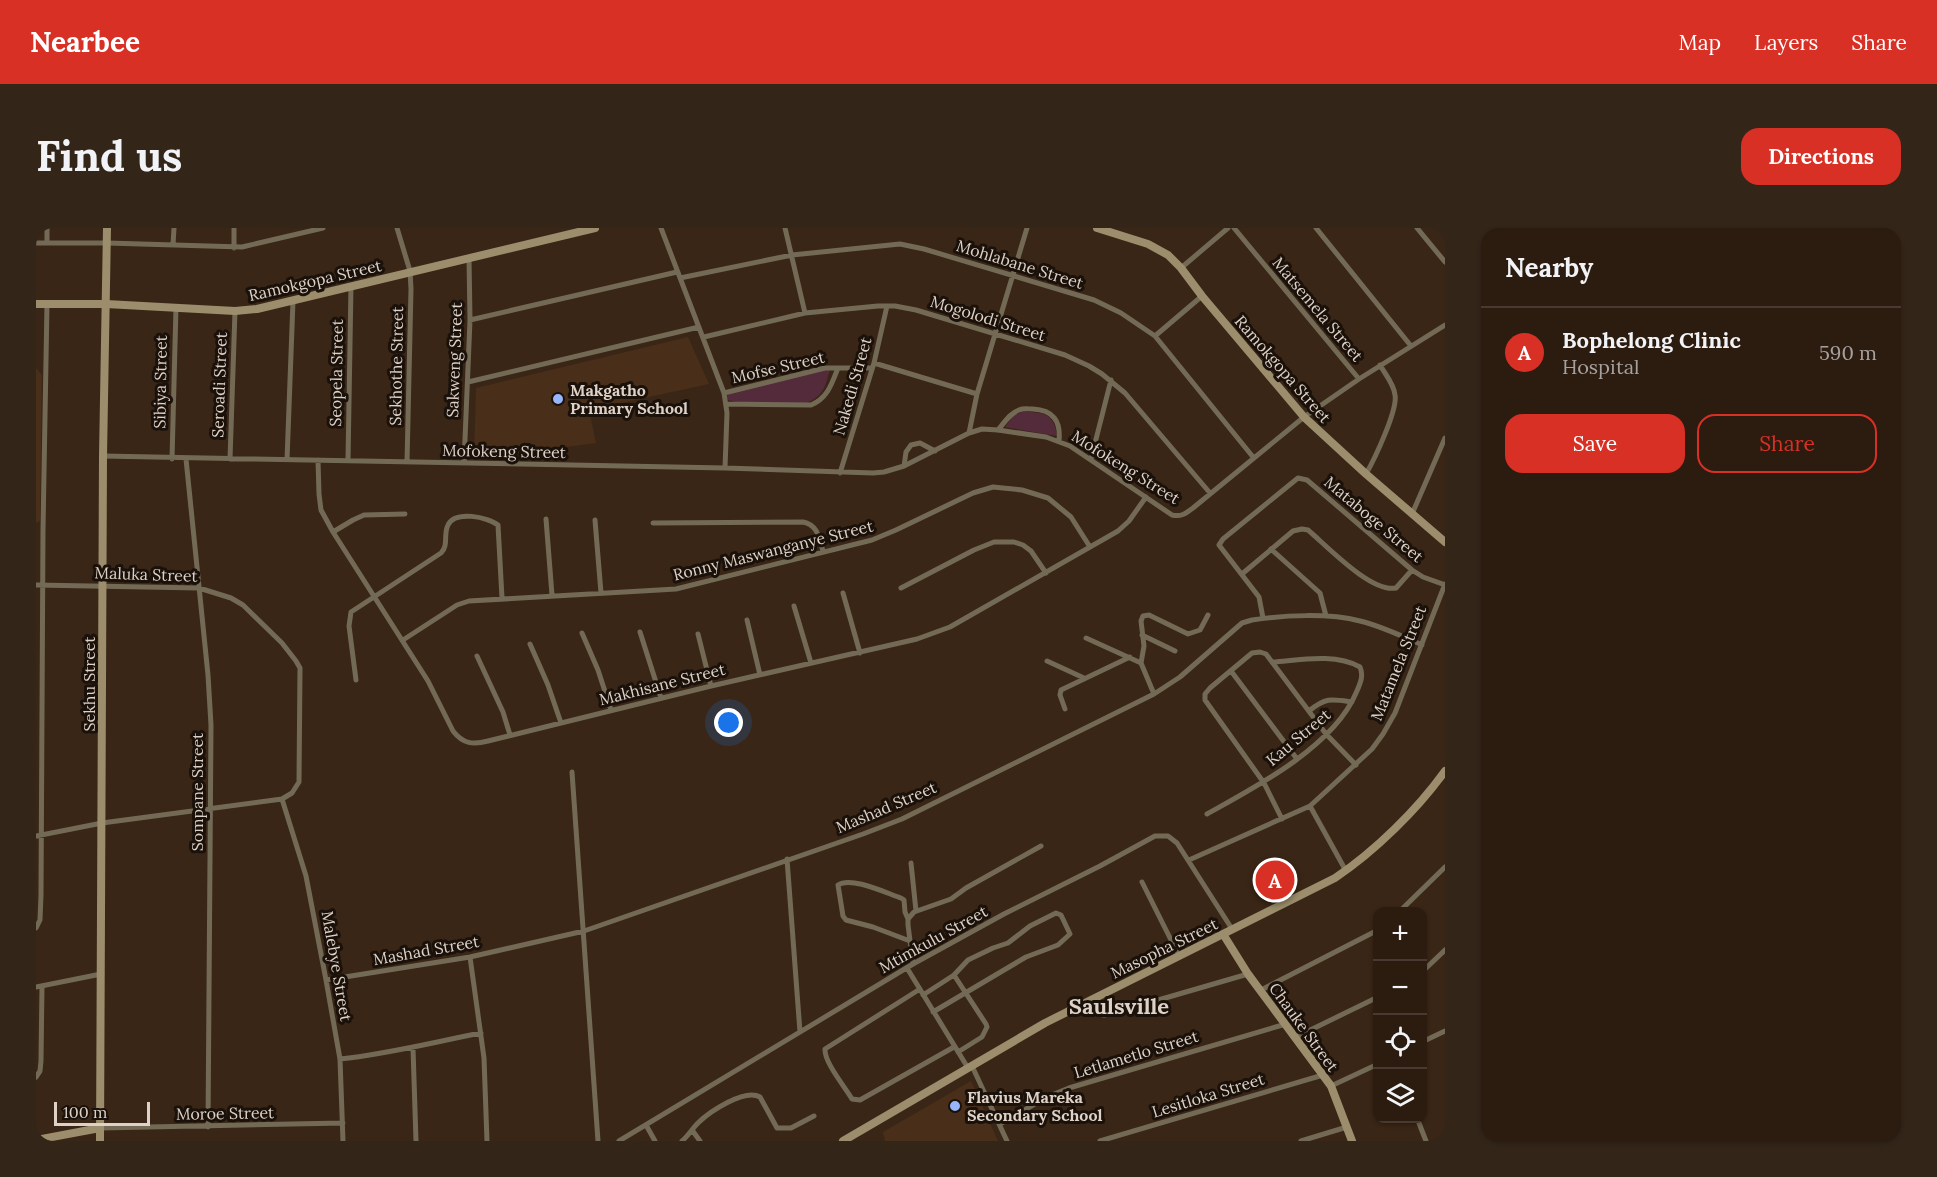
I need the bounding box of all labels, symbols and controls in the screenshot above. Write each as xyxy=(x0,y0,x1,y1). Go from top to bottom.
text: Nearbee xyxy=(30,24,140,60)
text: Map xyxy=(1678,29,1721,56)
text: Layers xyxy=(1754,29,1818,56)
text: Share xyxy=(1851,29,1907,56)
button: Directions xyxy=(1741,128,1901,185)
text: Find us xyxy=(36,129,182,183)
street label: Mohlabane Street xyxy=(954,235,1087,293)
text: Nearby xyxy=(1505,251,1593,284)
street label: Matsemela Street xyxy=(1268,253,1368,366)
street label: Ramokgopa Street xyxy=(246,255,384,305)
street label: Mogolodi Street xyxy=(928,291,1049,345)
street label: Sakweng Street xyxy=(442,301,466,418)
street label: Sekhothe Street xyxy=(385,305,407,426)
street label: Ramokgopa Street xyxy=(1231,311,1336,428)
street label: Seopela Street xyxy=(325,318,347,427)
text: Bophelong Clinic xyxy=(1562,326,1741,354)
street label: Seroadi Street xyxy=(207,331,231,438)
street label: Sibiya Street xyxy=(149,334,171,429)
street label: Nakedi Street xyxy=(828,334,876,437)
text: A xyxy=(1518,340,1531,365)
text: 590 m xyxy=(1819,340,1877,365)
street label: Mofse Street xyxy=(730,346,827,387)
text: Hospital xyxy=(1562,354,1640,379)
place label: Makgatho Primary School xyxy=(570,380,688,418)
marker: Makgatho Primary School xyxy=(551,392,565,406)
button: Save xyxy=(1505,414,1685,473)
button: Share xyxy=(1697,414,1877,473)
street label: Mofokeng Street xyxy=(1068,426,1184,509)
street label: Mofokeng Street xyxy=(442,440,567,462)
street label: Mataboge Street xyxy=(1320,472,1428,567)
street label: Ronny Maswanganye Street xyxy=(671,515,876,585)
street label: Maluka Street xyxy=(94,562,199,586)
street label: Matamela Street xyxy=(1366,602,1431,724)
street label: Sekhu Street xyxy=(79,636,99,732)
street label: Makhisane Street xyxy=(597,658,728,709)
street label: Kau Street xyxy=(1262,704,1335,770)
your location xyxy=(714,708,743,737)
street label: Sompane Street xyxy=(187,732,207,851)
street label: Mashad Street xyxy=(833,777,940,837)
pin: A xyxy=(1256,858,1294,902)
street label: Mtimkulu Street xyxy=(875,900,992,977)
map controls xyxy=(1373,907,1427,1123)
button: + xyxy=(1373,907,1427,961)
street label: Malebye Street xyxy=(317,909,357,1024)
street label: Masopha Street xyxy=(1107,913,1222,983)
street label: Mashad Street xyxy=(371,931,481,969)
button: − xyxy=(1373,961,1427,1015)
street label: Chauke Street xyxy=(1265,979,1343,1076)
district label: Saulsville xyxy=(1069,992,1169,1020)
button: locate xyxy=(1373,1015,1427,1069)
street label: Letlametlo Street xyxy=(1071,1025,1201,1082)
street label: Lesitloka Street xyxy=(1149,1068,1267,1122)
button: layers xyxy=(1373,1069,1427,1123)
place label: Flavius Mareka Secondary School xyxy=(967,1087,1102,1125)
scale bar xyxy=(54,1099,150,1126)
marker: Flavius Mareka Secondary School xyxy=(948,1099,962,1113)
text: 100 m xyxy=(63,1102,107,1122)
street label: Moroe Street xyxy=(176,1102,275,1124)

